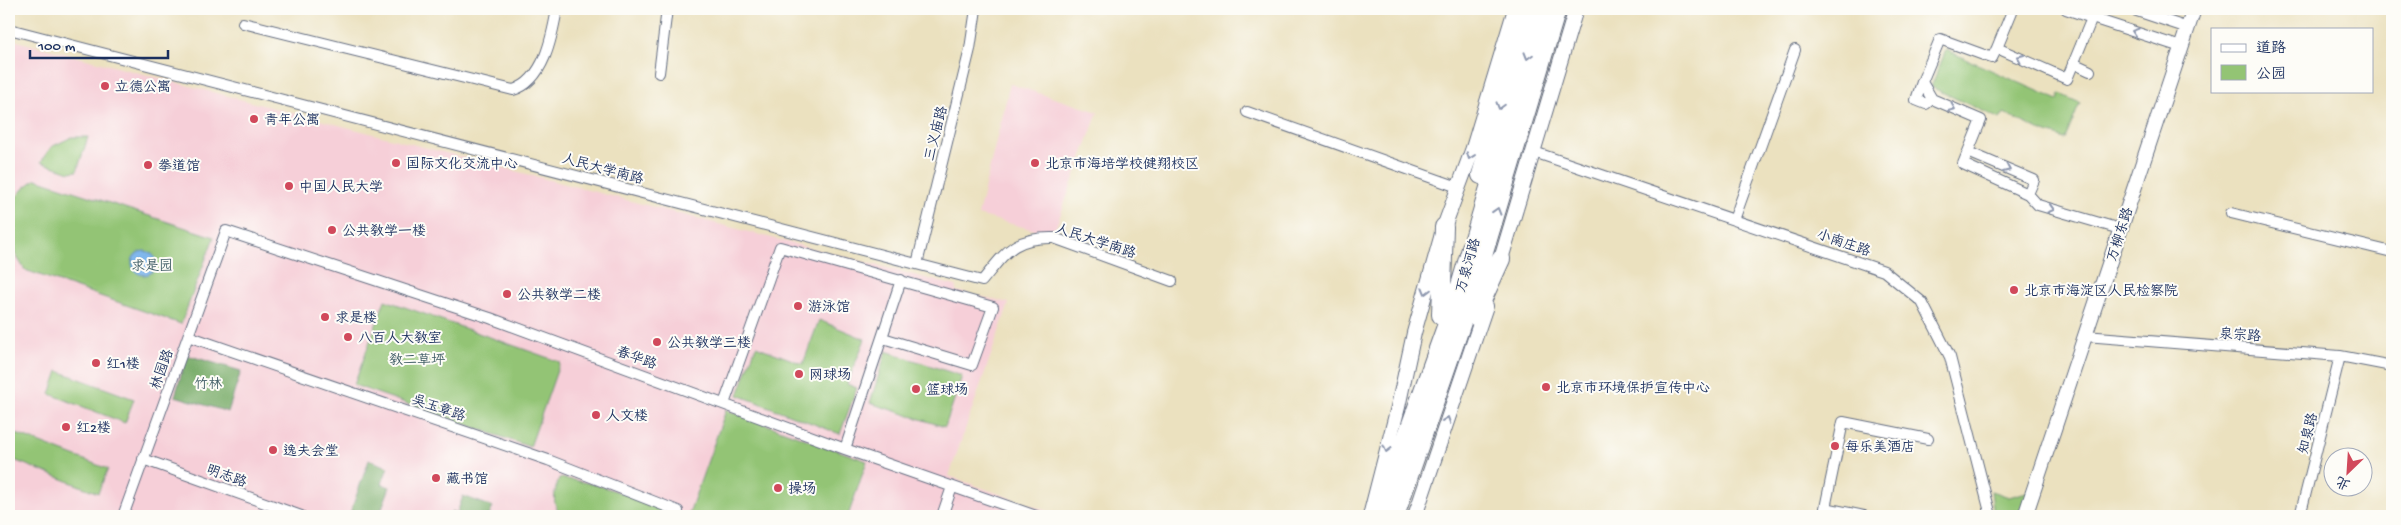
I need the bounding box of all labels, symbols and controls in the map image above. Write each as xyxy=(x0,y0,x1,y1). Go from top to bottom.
one-way arrow xyxy=(2131,27,2140,37)
scale bar xyxy=(30,28,168,60)
legend xyxy=(2211,28,2374,92)
text: 100 m xyxy=(37,38,76,56)
text: 道路 xyxy=(2256,40,2286,58)
one-way arrow xyxy=(1524,51,1534,59)
one-way arrow xyxy=(2016,53,2025,64)
text: 公园 xyxy=(2256,66,2286,84)
place label: 立德公寓 xyxy=(115,79,171,97)
marker: 立德公寓 xyxy=(99,80,111,92)
one-way arrow xyxy=(1947,101,1956,112)
one-way arrow xyxy=(1496,102,1506,110)
street label: 三义庙路 xyxy=(921,104,952,163)
marker: 青年公寓 xyxy=(248,113,260,125)
place label: 青年公寓 xyxy=(264,113,320,130)
street label: 人民大学南路 xyxy=(560,150,645,189)
one-way arrow xyxy=(1466,151,1476,160)
place label: 国际文化交流中心 xyxy=(406,156,518,174)
place label: 北京市海培学校健翔校区 xyxy=(1045,156,1199,174)
marker: 国际文化交流中心 xyxy=(390,157,402,169)
marker: 北京市海培学校健翔校区 xyxy=(1029,157,1041,169)
place label: 拳道馆 xyxy=(158,158,200,176)
marker: 拳道馆 xyxy=(142,159,154,171)
one-way arrow xyxy=(2003,163,2011,173)
place label: 中国人民大学 xyxy=(299,179,383,197)
marker: 中国人民大学 xyxy=(283,180,295,192)
one-way arrow xyxy=(2047,203,2055,213)
street label: 万柳东路 xyxy=(2104,205,2138,264)
one-way arrow xyxy=(1491,207,1501,215)
street label: 人民大学南路 xyxy=(1053,220,1138,263)
place label: 公共教学一楼 xyxy=(342,223,426,241)
marker: 公共教学一楼 xyxy=(326,224,338,236)
street label: 小南庄路 xyxy=(1814,226,1873,262)
street label: 万泉河路 xyxy=(1453,236,1485,295)
park label: 求是园 xyxy=(131,258,173,276)
place label: 北京市海淀区人民检察院 xyxy=(2024,283,2178,301)
marker: 北京市海淀区人民检察院 xyxy=(2008,284,2020,296)
place label: 公共教学二楼 xyxy=(517,287,601,305)
one-way arrow xyxy=(1421,287,1432,296)
marker: 公共教学二楼 xyxy=(501,288,513,300)
place label: 游泳馆 xyxy=(808,299,850,317)
marker: 游泳馆 xyxy=(792,300,804,312)
place label: 求是楼 xyxy=(335,310,377,328)
marker: 求是楼 xyxy=(319,311,331,323)
street label: 泉宗路 xyxy=(2218,326,2261,346)
marker: 八百人大教室 xyxy=(342,331,354,343)
place label: 八百人大教室 xyxy=(358,331,442,348)
place label: 公共教学三楼 xyxy=(667,335,751,353)
marker: 公共教学三楼 xyxy=(651,336,663,348)
street label: 春华路 xyxy=(614,343,659,375)
street label: 林园路 xyxy=(147,347,179,392)
park label: 教二草坪 xyxy=(389,353,446,370)
marker: 红1楼 xyxy=(90,357,102,369)
place label: 红1楼 xyxy=(106,357,140,374)
place label: 网球场 xyxy=(809,367,851,385)
marker: 网球场 xyxy=(793,368,805,380)
park label: 竹林 xyxy=(194,377,223,394)
place label: 北京市环境保护宣传中心 xyxy=(1556,380,1710,398)
marker: 北京市环境保护宣传中心 xyxy=(1540,381,1552,393)
place label: 篮球场 xyxy=(926,382,968,400)
marker: 篮球场 xyxy=(910,383,922,395)
street label: 吴玉章路 xyxy=(409,391,468,427)
marker: 人文楼 xyxy=(590,409,602,421)
place label: 人文楼 xyxy=(606,409,648,426)
street label: 知泉路 xyxy=(2295,411,2323,456)
one-way arrow xyxy=(1441,417,1451,425)
marker: 红2楼 xyxy=(60,421,72,433)
place label: 红2楼 xyxy=(76,421,111,438)
place label: 每乐美酒店 xyxy=(1845,439,1915,457)
marker: 每乐美酒店 xyxy=(1829,440,1841,452)
marker: 逸夫会堂 xyxy=(267,444,279,456)
place label: 逸夫会堂 xyxy=(283,444,339,461)
one-way arrow xyxy=(1383,444,1393,452)
north arrow xyxy=(2324,448,2374,498)
street label: 明志路 xyxy=(204,461,249,493)
place label: 藏书馆 xyxy=(446,471,488,489)
text: 北 xyxy=(2334,471,2353,492)
marker: 藏书馆 xyxy=(430,472,442,484)
place label: 操场 xyxy=(788,481,816,499)
marker: 操场 xyxy=(772,482,784,494)

